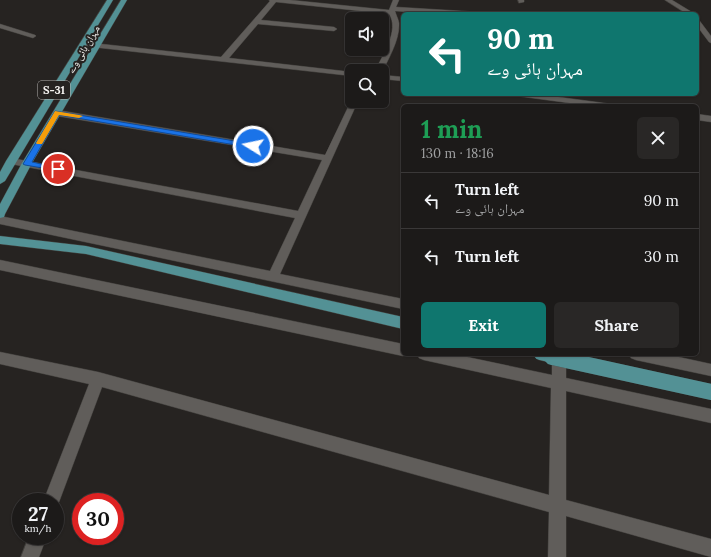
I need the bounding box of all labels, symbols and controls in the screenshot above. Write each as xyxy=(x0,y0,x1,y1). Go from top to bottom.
map controls xyxy=(345,12,389,108)
button: sound xyxy=(345,12,389,56)
text: 90 m xyxy=(487,21,554,57)
street label: مہران ہائی وے xyxy=(64,23,103,75)
icon: left xyxy=(421,28,473,80)
text: مہران ہائی وے xyxy=(487,57,583,80)
button: search xyxy=(345,64,389,108)
road number: S-31 xyxy=(38,81,70,99)
text: 1 min xyxy=(421,114,482,145)
button: close xyxy=(637,117,679,159)
position arrow xyxy=(232,125,274,167)
text: 130 m · 18:16 xyxy=(421,145,494,162)
pin xyxy=(41,152,75,186)
icon: arrive xyxy=(47,158,69,180)
text: Turn left xyxy=(455,180,519,199)
icon: left xyxy=(421,190,443,212)
text: 90 m xyxy=(644,191,679,210)
text: مہران ہائی وے xyxy=(455,200,524,217)
icon: left xyxy=(421,246,443,268)
text: Turn left xyxy=(455,247,519,266)
text: 30 m xyxy=(644,247,679,266)
button: Exit xyxy=(421,302,546,348)
button: Share xyxy=(554,302,679,348)
speed limit sign: 30 xyxy=(72,493,124,545)
text: 27 xyxy=(28,501,48,526)
text: km/h xyxy=(24,522,52,535)

